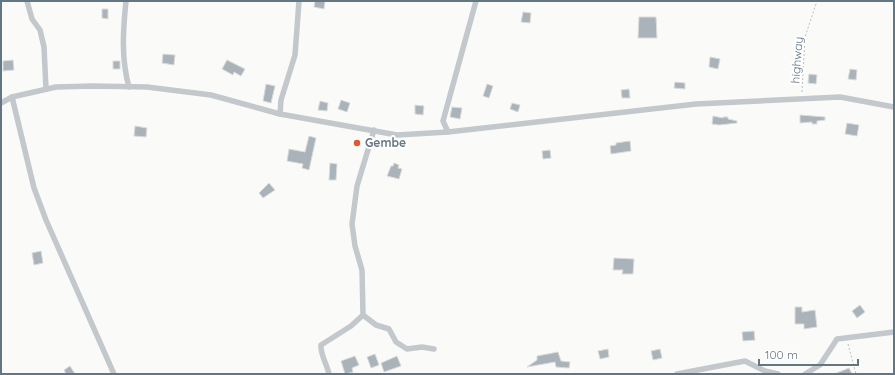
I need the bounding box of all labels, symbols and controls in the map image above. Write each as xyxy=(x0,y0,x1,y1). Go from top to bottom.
street label: highway xyxy=(787,36,806,84)
place label: Gembe xyxy=(365,135,406,150)
marker: Gembe xyxy=(352,138,362,148)
scale bar xyxy=(759,341,858,367)
text: 100 m xyxy=(765,347,798,362)

